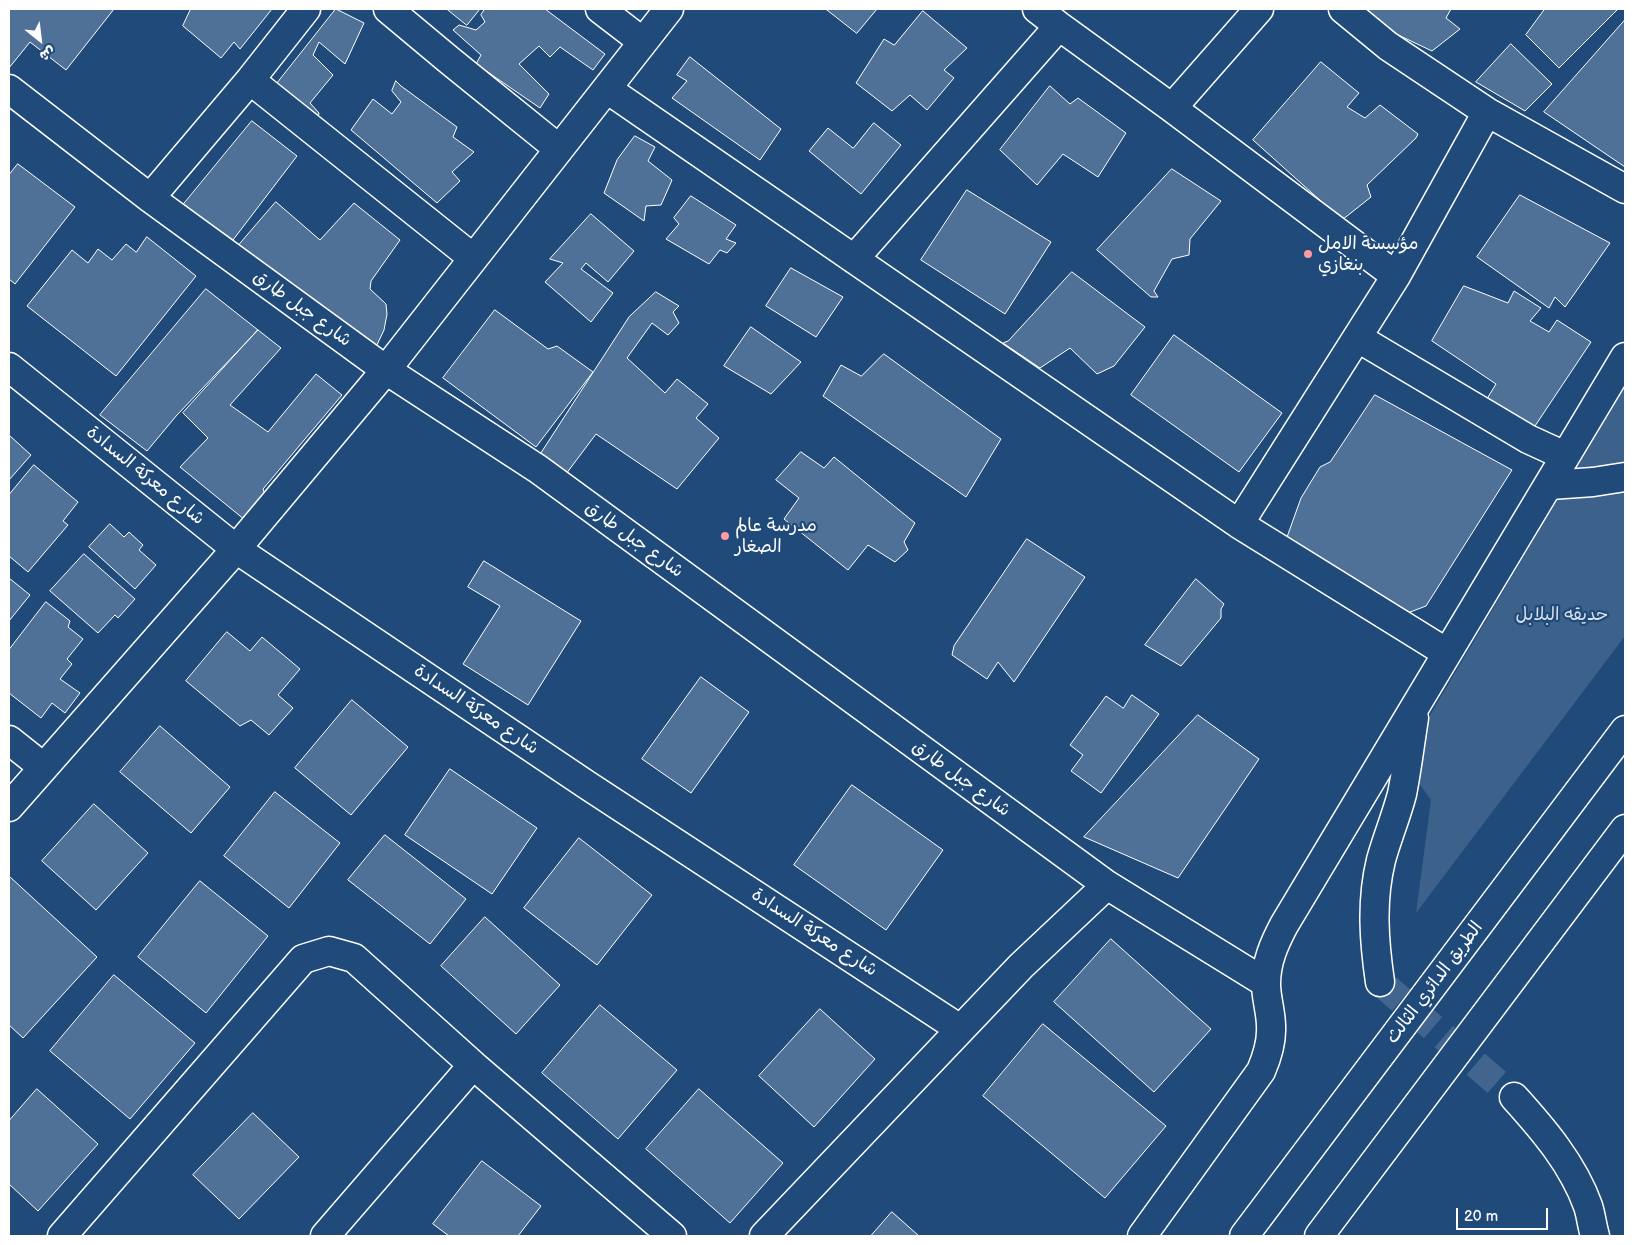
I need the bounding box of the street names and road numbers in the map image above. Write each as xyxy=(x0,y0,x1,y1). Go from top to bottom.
street label: شارع جبل طارق xyxy=(249,266,355,352)
street label: شارع معركة السدادة xyxy=(82,422,208,530)
street label: شارع جبل طارق xyxy=(581,497,687,583)
street label: شارع معركة السدادة xyxy=(410,660,542,760)
street label: شارع جبل طارق xyxy=(908,736,1014,822)
street label: شارع معركة السدادة xyxy=(747,884,881,982)
street label: الطريق الدائري الثالث xyxy=(1382,918,1488,1048)

